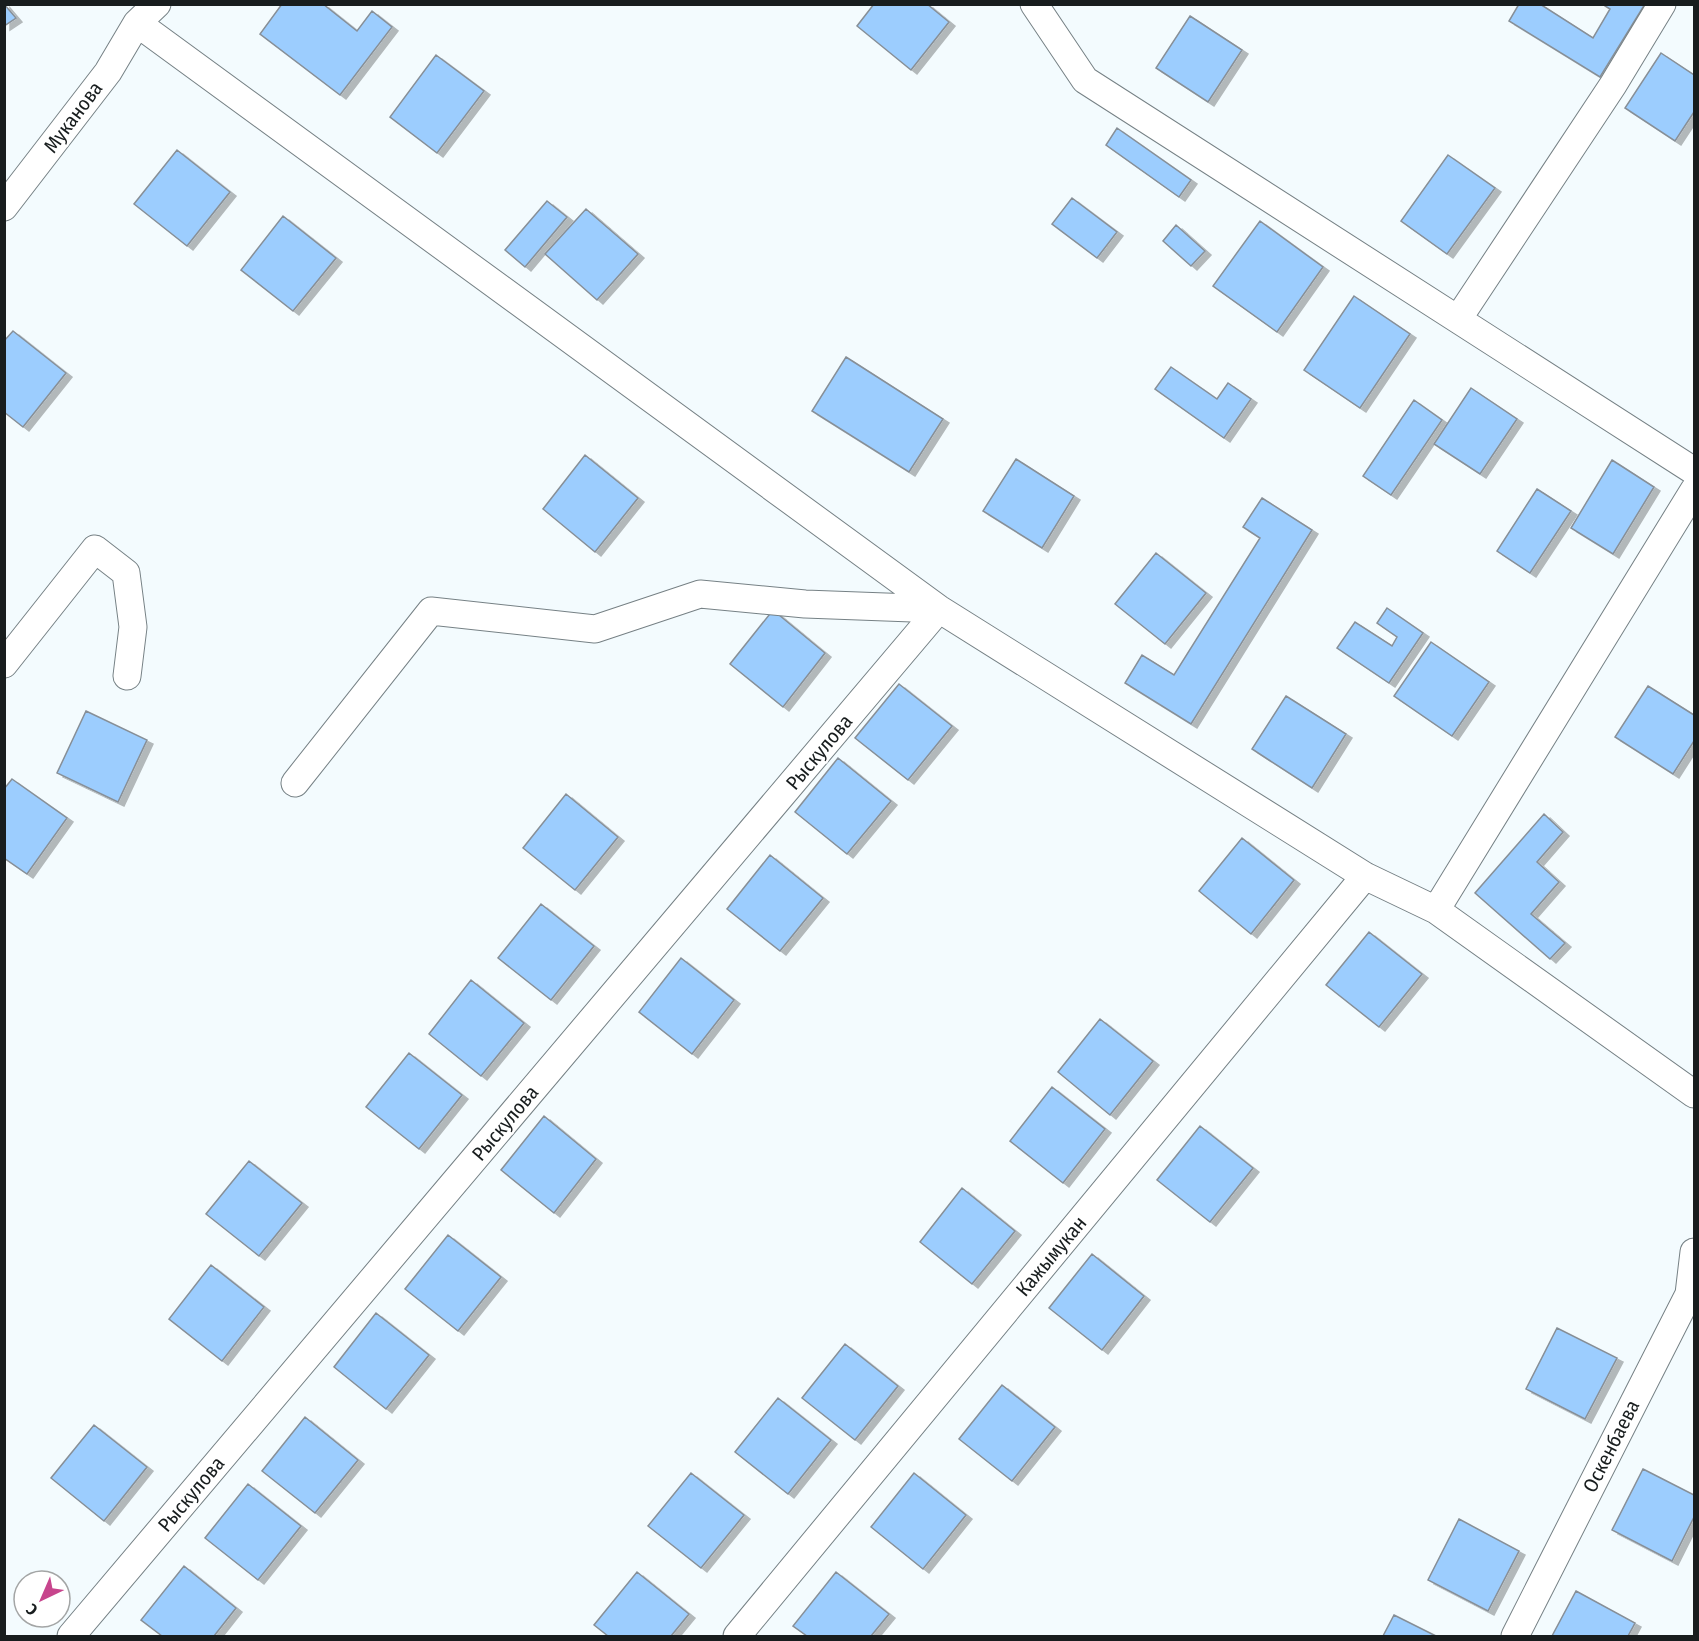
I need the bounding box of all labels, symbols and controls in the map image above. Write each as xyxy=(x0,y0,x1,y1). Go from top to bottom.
street label: Муканова xyxy=(38,77,108,157)
street label: Рыскулова xyxy=(781,710,857,794)
street label: Рыскулова xyxy=(467,1081,543,1165)
street label: Кажымукан xyxy=(1011,1211,1091,1301)
street label: Оскенбаева xyxy=(1578,1396,1644,1496)
street label: Рыскулова xyxy=(153,1452,229,1536)
north arrow xyxy=(12,1569,72,1629)
text: С xyxy=(22,1599,42,1619)

